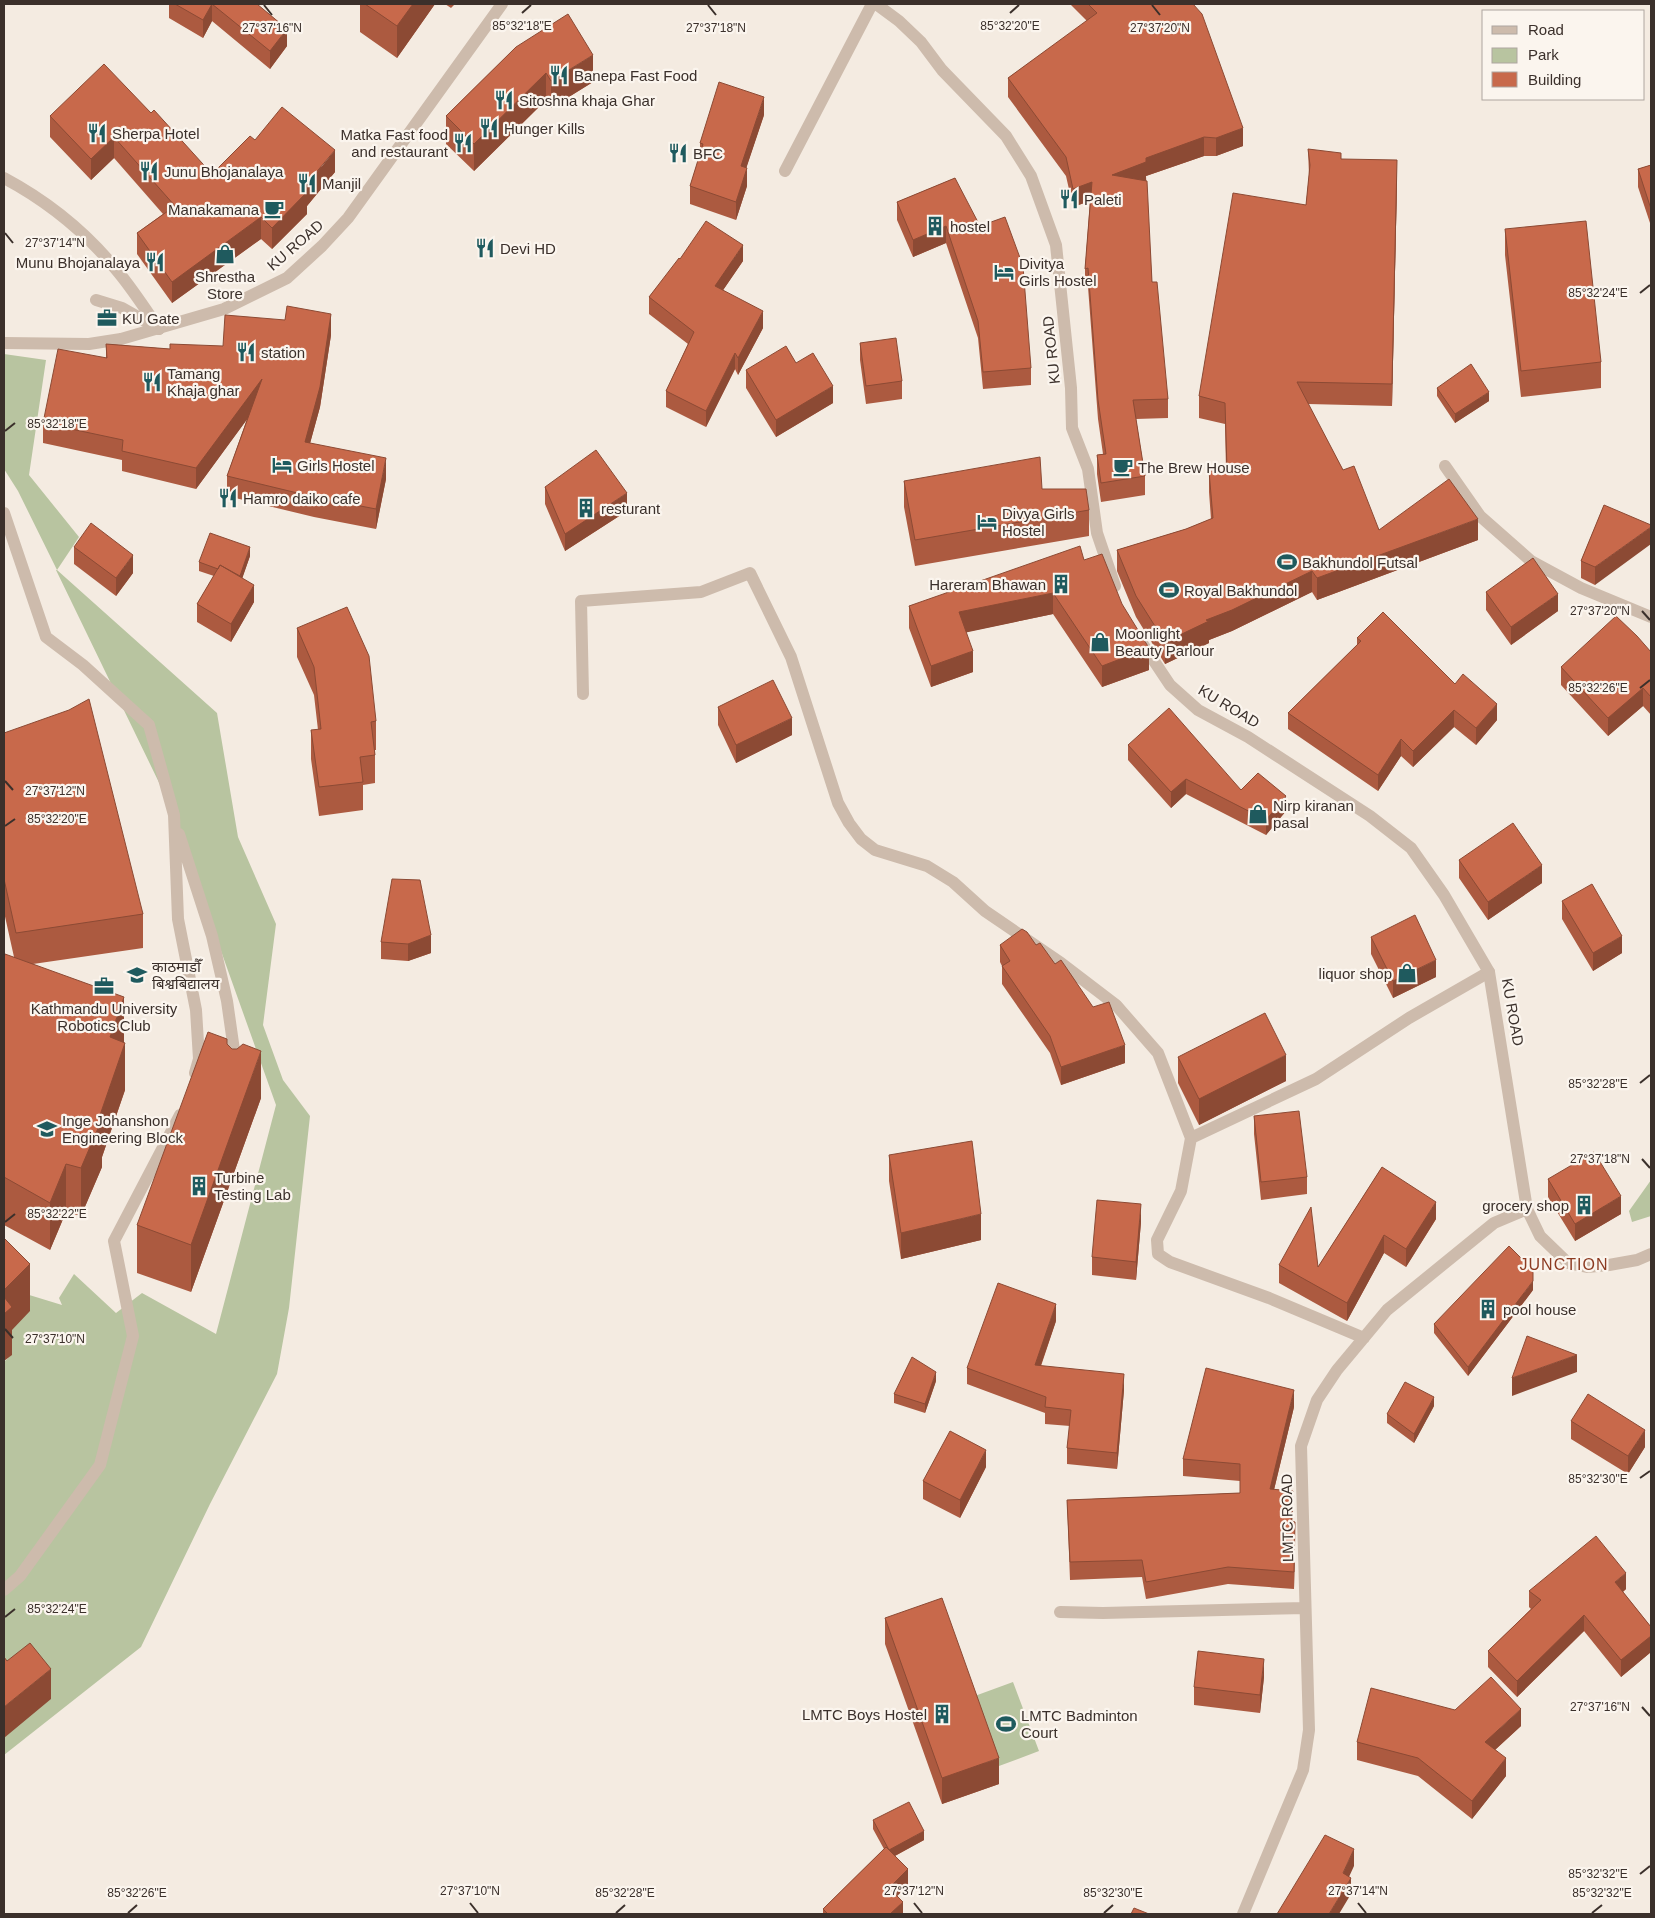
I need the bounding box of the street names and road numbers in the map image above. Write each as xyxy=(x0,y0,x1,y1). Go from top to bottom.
street label: KU ROAD xyxy=(264,216,326,274)
street label: KU ROAD xyxy=(1039,315,1063,385)
street label: KU ROAD xyxy=(1195,681,1263,731)
street label: KU ROAD xyxy=(1499,977,1527,1047)
street label: LMTC ROAD xyxy=(1278,1474,1296,1562)

